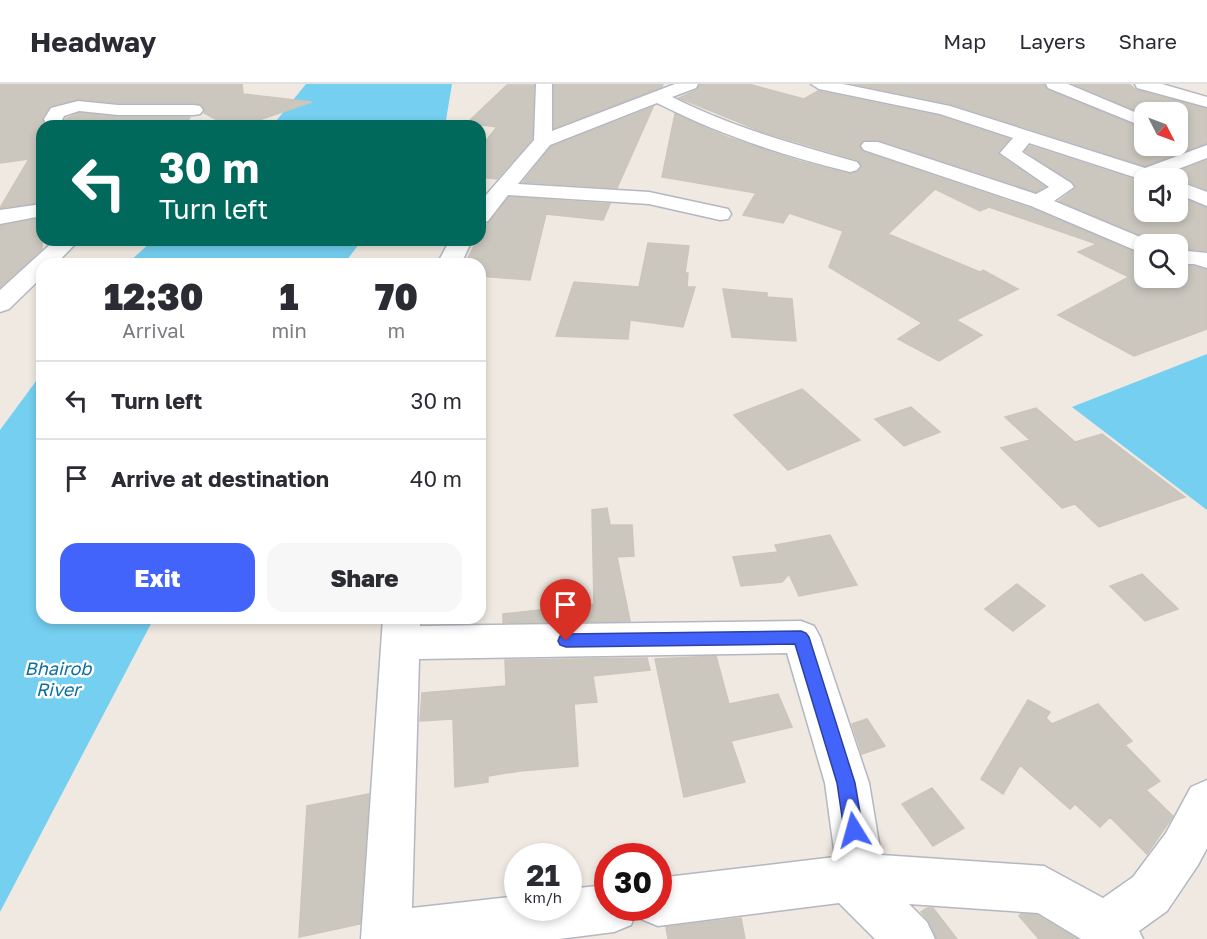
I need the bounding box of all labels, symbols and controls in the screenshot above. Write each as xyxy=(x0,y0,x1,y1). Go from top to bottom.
text: Headway xyxy=(30,25,156,58)
text: Map xyxy=(943,28,986,54)
text: Layers xyxy=(1019,28,1086,54)
text: Share xyxy=(1119,28,1177,54)
north arrow xyxy=(1134,102,1188,156)
map controls xyxy=(1134,102,1188,288)
text: 30 m xyxy=(159,142,259,192)
icon: left xyxy=(60,144,138,222)
button: sound xyxy=(1134,168,1188,222)
text: Turn left xyxy=(159,193,268,225)
button: search xyxy=(1134,234,1188,288)
text: 12:30 xyxy=(104,275,204,318)
text: 1 xyxy=(280,275,299,318)
text: 70 xyxy=(375,275,418,318)
text: Arrival xyxy=(122,318,185,342)
text: min xyxy=(271,318,307,342)
text: m xyxy=(388,318,405,342)
icon: left xyxy=(60,384,93,417)
text: Turn left xyxy=(111,387,202,414)
text: 30 m xyxy=(411,387,462,414)
icon: arrive xyxy=(60,462,93,495)
text: Arrive at destination xyxy=(111,465,329,492)
text: 40 m xyxy=(410,465,462,492)
button: Exit xyxy=(60,543,255,612)
button: Share xyxy=(267,543,462,612)
pin xyxy=(540,579,591,641)
icon: arrive xyxy=(549,588,582,621)
water label: Bhairob River xyxy=(25,657,93,700)
position arrow xyxy=(822,798,886,862)
speed limit sign: 30 xyxy=(594,843,672,921)
text: 21 xyxy=(526,857,560,893)
text: km/h xyxy=(524,888,562,906)

